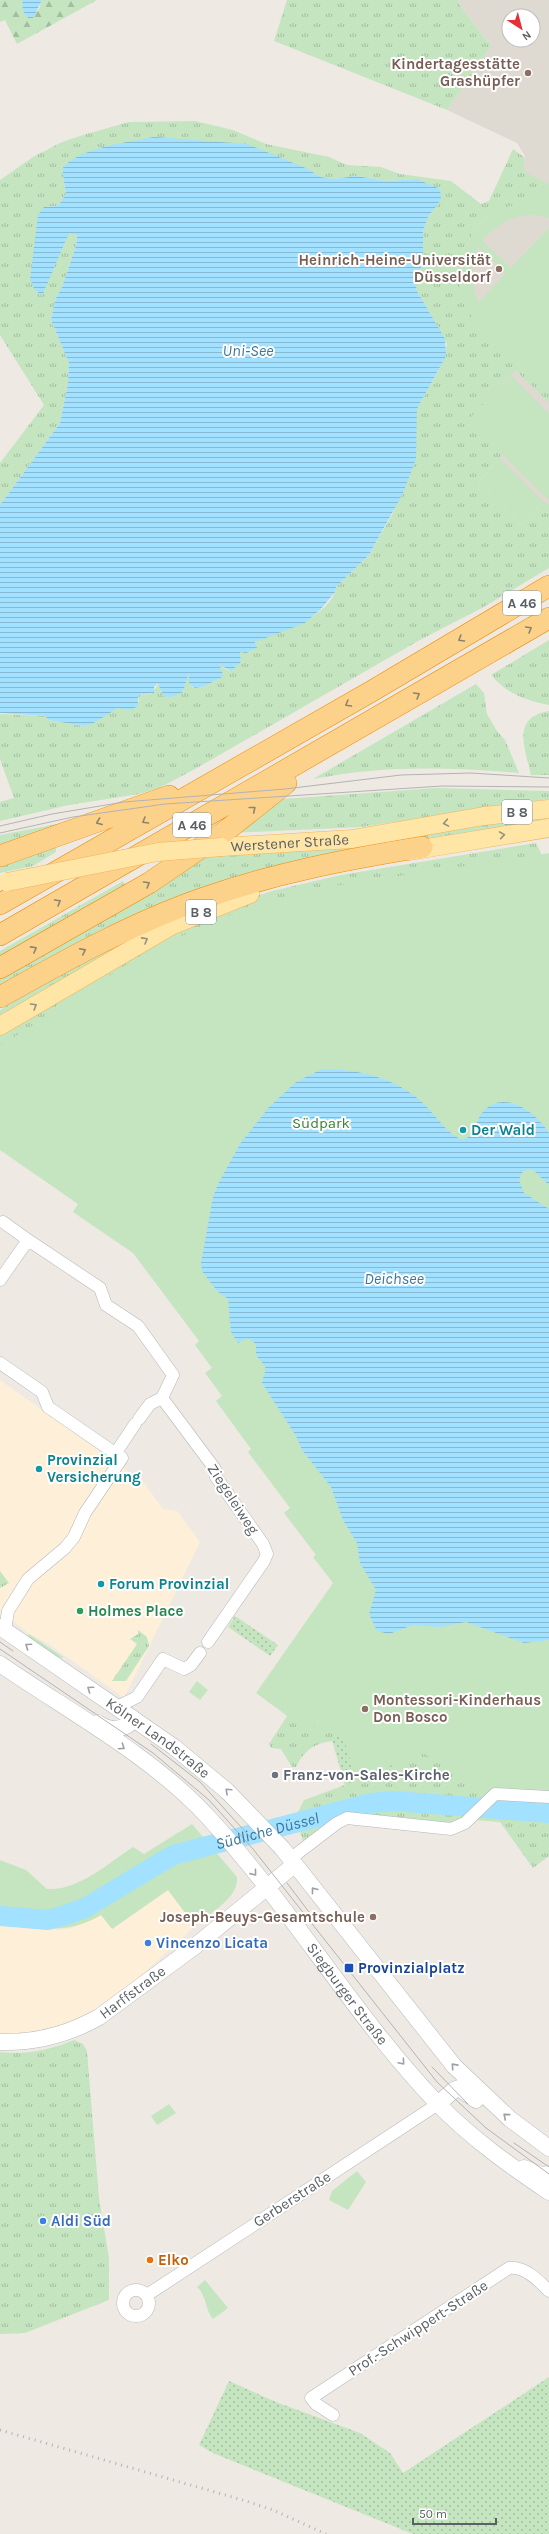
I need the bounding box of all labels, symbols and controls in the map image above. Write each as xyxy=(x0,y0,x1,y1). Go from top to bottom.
north arrow xyxy=(501,8,541,48)
text: N xyxy=(520,28,534,43)
place label: Kindertagesstätte Grashüpfer xyxy=(391,55,520,90)
marker: Kindertagesstätte Grashüpfer xyxy=(523,68,533,78)
place label: Heinrich-Heine-Universität Düsseldorf xyxy=(298,251,491,286)
marker: Heinrich-Heine-Universität Düsseldorf xyxy=(494,264,504,274)
water label: Uni-See xyxy=(223,341,274,360)
road number: A 46 xyxy=(503,591,541,615)
one-way arrow xyxy=(525,627,532,634)
one-way arrow xyxy=(457,634,465,641)
one-way arrow xyxy=(413,692,420,699)
one-way arrow xyxy=(345,700,352,707)
road number: B 8 xyxy=(502,800,532,824)
one-way arrow xyxy=(248,807,255,814)
road number: A 46 xyxy=(173,813,211,837)
one-way arrow xyxy=(96,817,103,825)
one-way arrow xyxy=(142,817,149,824)
one-way arrow xyxy=(443,818,449,827)
street label: Werstener Straße xyxy=(230,830,350,855)
one-way arrow xyxy=(499,831,505,840)
one-way arrow xyxy=(143,882,150,889)
one-way arrow xyxy=(54,899,61,906)
road number: B 8 xyxy=(186,900,216,924)
one-way arrow xyxy=(141,937,149,945)
one-way arrow xyxy=(30,946,37,953)
one-way arrow xyxy=(79,948,86,956)
one-way arrow xyxy=(30,1003,37,1011)
park label: Südpark xyxy=(292,1114,350,1132)
place label: Der Wald xyxy=(471,1121,535,1139)
marker: Der Wald xyxy=(458,1125,468,1135)
water label: Deichsee xyxy=(364,1269,424,1288)
place label: Provinzial Versicherung xyxy=(47,1451,141,1486)
street label: Ziegeleiweg xyxy=(203,1460,263,1538)
marker: Provinzial Versicherung xyxy=(34,1464,44,1474)
place label: Forum Provinzial xyxy=(109,1575,229,1593)
marker: Forum Provinzial xyxy=(96,1579,106,1589)
place label: Holmes Place xyxy=(88,1602,184,1620)
marker: Holmes Place xyxy=(75,1606,85,1616)
one-way arrow xyxy=(26,1644,33,1651)
one-way arrow xyxy=(87,1686,94,1694)
place label: Montessori-Kinderhaus Don Bosco xyxy=(373,1691,541,1726)
street label: Kölner Landstraße xyxy=(102,1694,214,1782)
marker: Montessori-Kinderhaus Don Bosco xyxy=(360,1704,370,1714)
one-way arrow xyxy=(118,1742,125,1749)
place label: Franz-von-Sales-Kirche xyxy=(283,1766,450,1784)
marker: Franz-von-Sales-Kirche xyxy=(270,1770,280,1780)
one-way arrow xyxy=(225,1789,233,1796)
water label: Südliche Düssel xyxy=(213,1808,321,1853)
one-way arrow xyxy=(250,1869,257,1876)
one-way arrow xyxy=(312,1888,319,1895)
place label: Joseph-Beuys-Gesamtschule xyxy=(160,1908,365,1926)
marker: Joseph-Beuys-Gesamtschule xyxy=(368,1912,378,1922)
place label: Vincenzo Licata xyxy=(156,1934,268,1952)
marker: Vincenzo Licata xyxy=(143,1938,153,1948)
street label: Siegburger Straße xyxy=(303,1939,392,2049)
place label: Provinzialplatz xyxy=(358,1959,465,1977)
street label: Harffstraße xyxy=(96,1962,169,2023)
marker: Provinzialplatz xyxy=(343,1962,355,1974)
one-way arrow xyxy=(397,2058,404,2065)
one-way arrow xyxy=(451,2063,458,2071)
one-way arrow xyxy=(503,2114,511,2121)
street label: Gerberstraße xyxy=(250,2167,334,2231)
place label: Aldi Süd xyxy=(51,2212,111,2230)
marker: Aldi Süd xyxy=(38,2216,48,2226)
place label: Elko xyxy=(158,2251,189,2269)
marker: Elko xyxy=(145,2255,155,2265)
street label: Prof.-Schwippert-Straße xyxy=(345,2276,491,2380)
scale bar xyxy=(413,2500,496,2526)
text: 50 m xyxy=(419,2507,447,2521)

